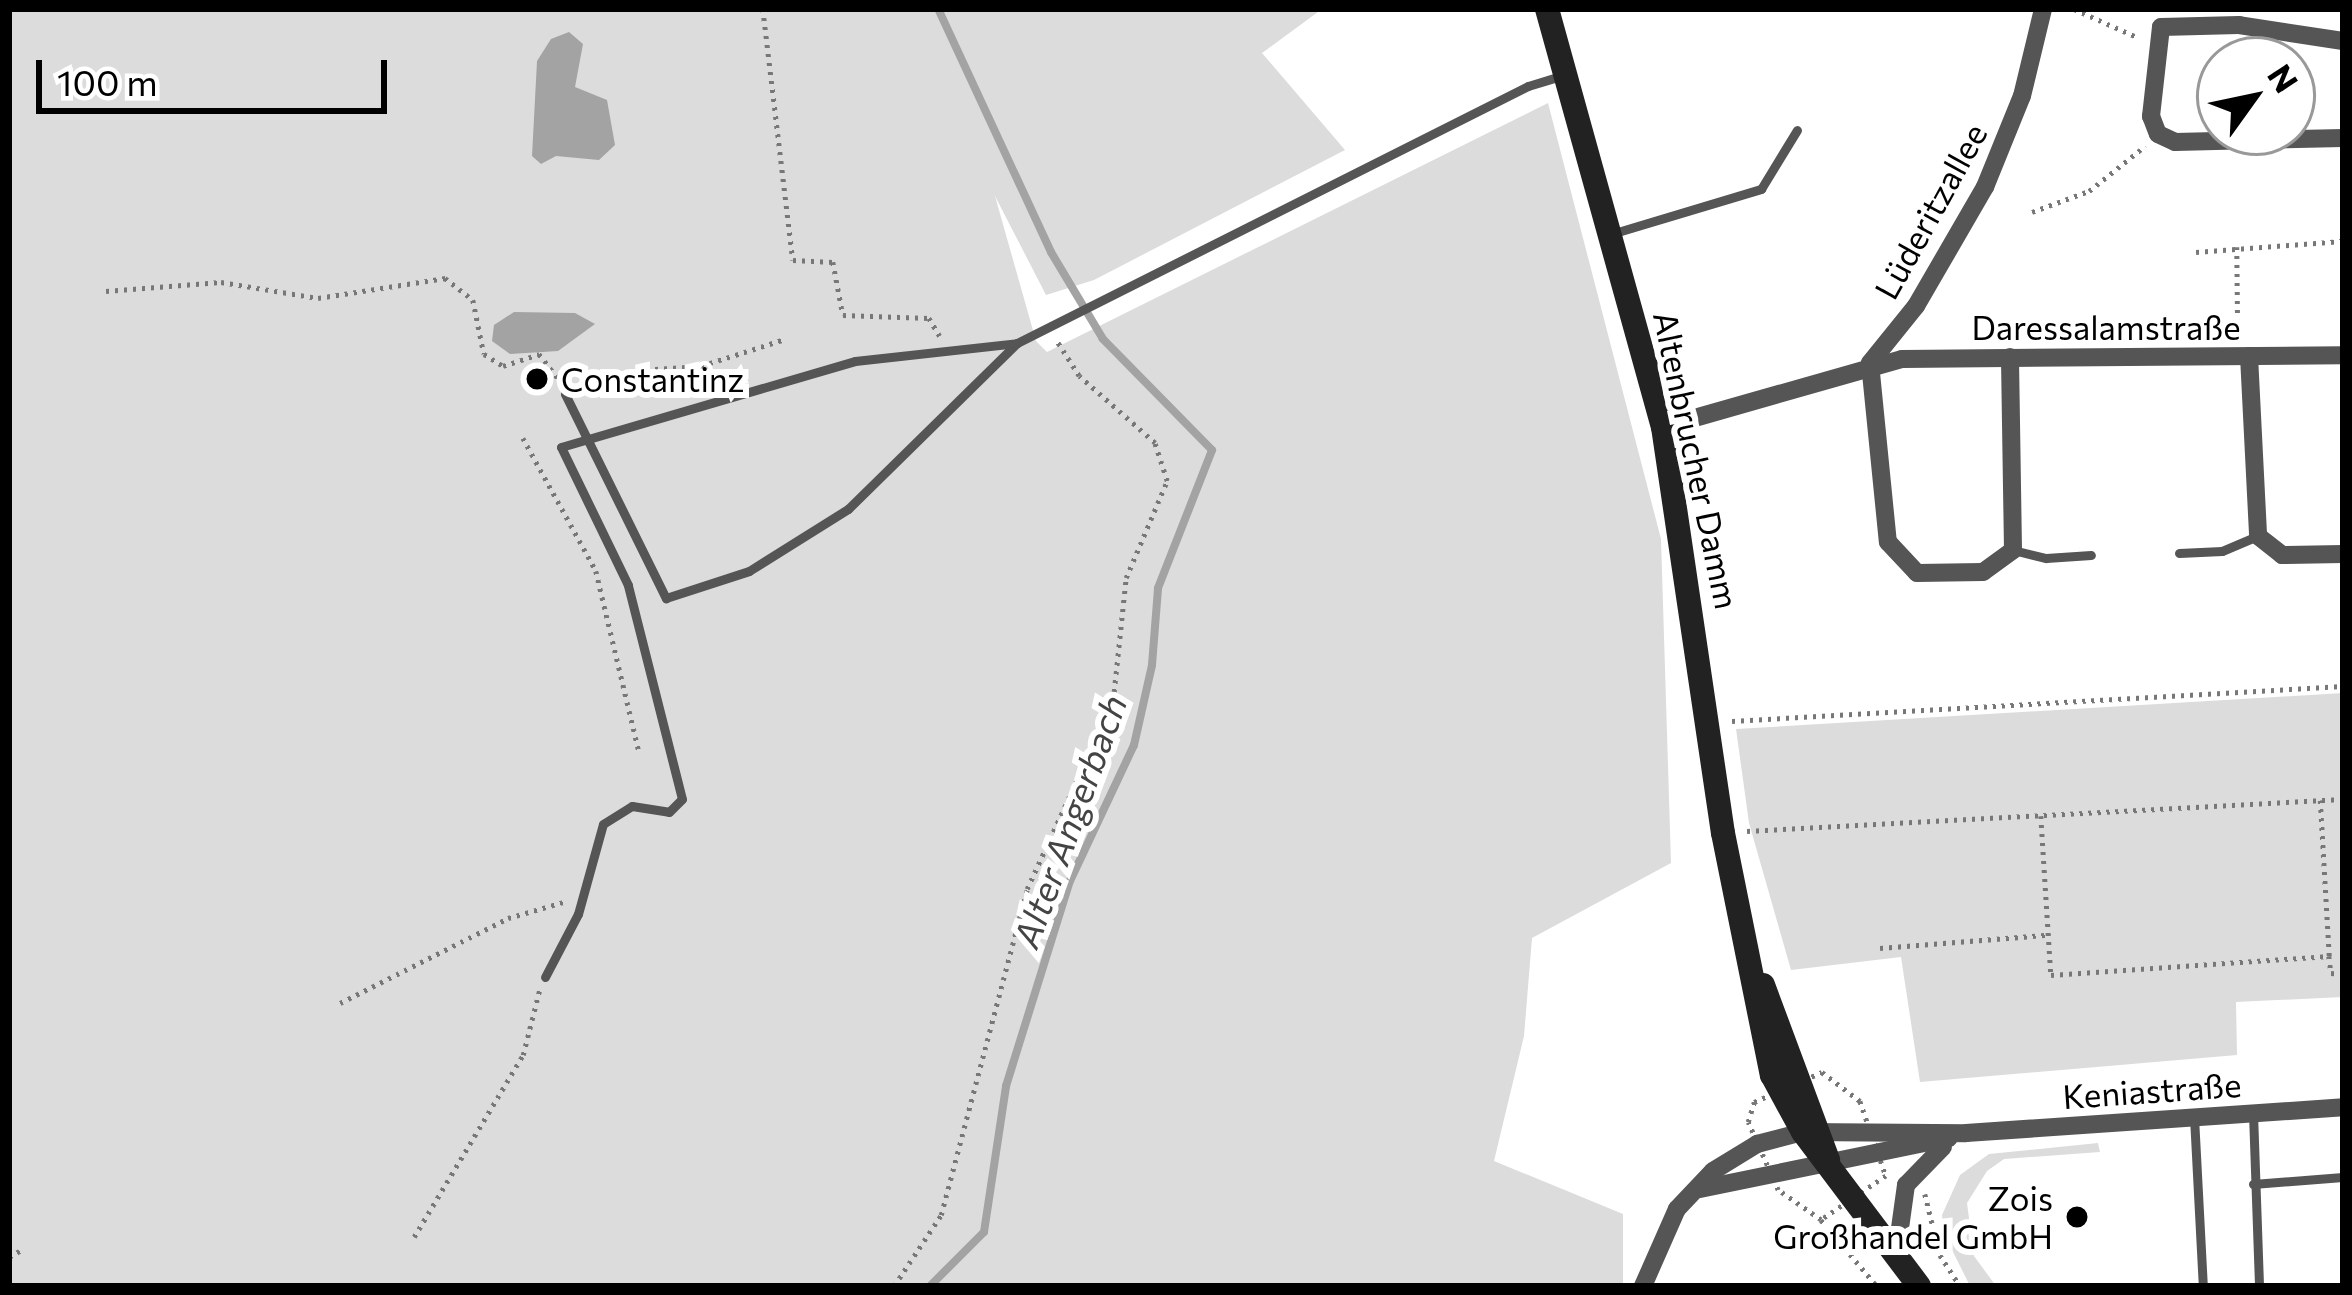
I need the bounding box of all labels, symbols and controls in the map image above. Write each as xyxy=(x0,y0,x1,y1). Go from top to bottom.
scale bar xyxy=(42,36,393,110)
north arrow xyxy=(2196,36,2316,156)
text: N xyxy=(2260,56,2308,99)
text: 100 m xyxy=(57,59,158,103)
street label: Lüderitzallee xyxy=(1866,116,1994,306)
street label: Daressalamstraße xyxy=(1971,307,2241,347)
street label: Altenbrucher Damm xyxy=(1646,308,1748,612)
place label: Constantinz xyxy=(561,359,744,399)
marker: Constantinz xyxy=(524,366,550,392)
water label: Alter Angerbach xyxy=(1003,689,1135,953)
street label: Keniastraße xyxy=(2061,1064,2243,1116)
place label: Zois Großhandel GmbH xyxy=(1773,1178,2053,1256)
marker: Zois Großhandel GmbH xyxy=(2064,1204,2090,1230)

